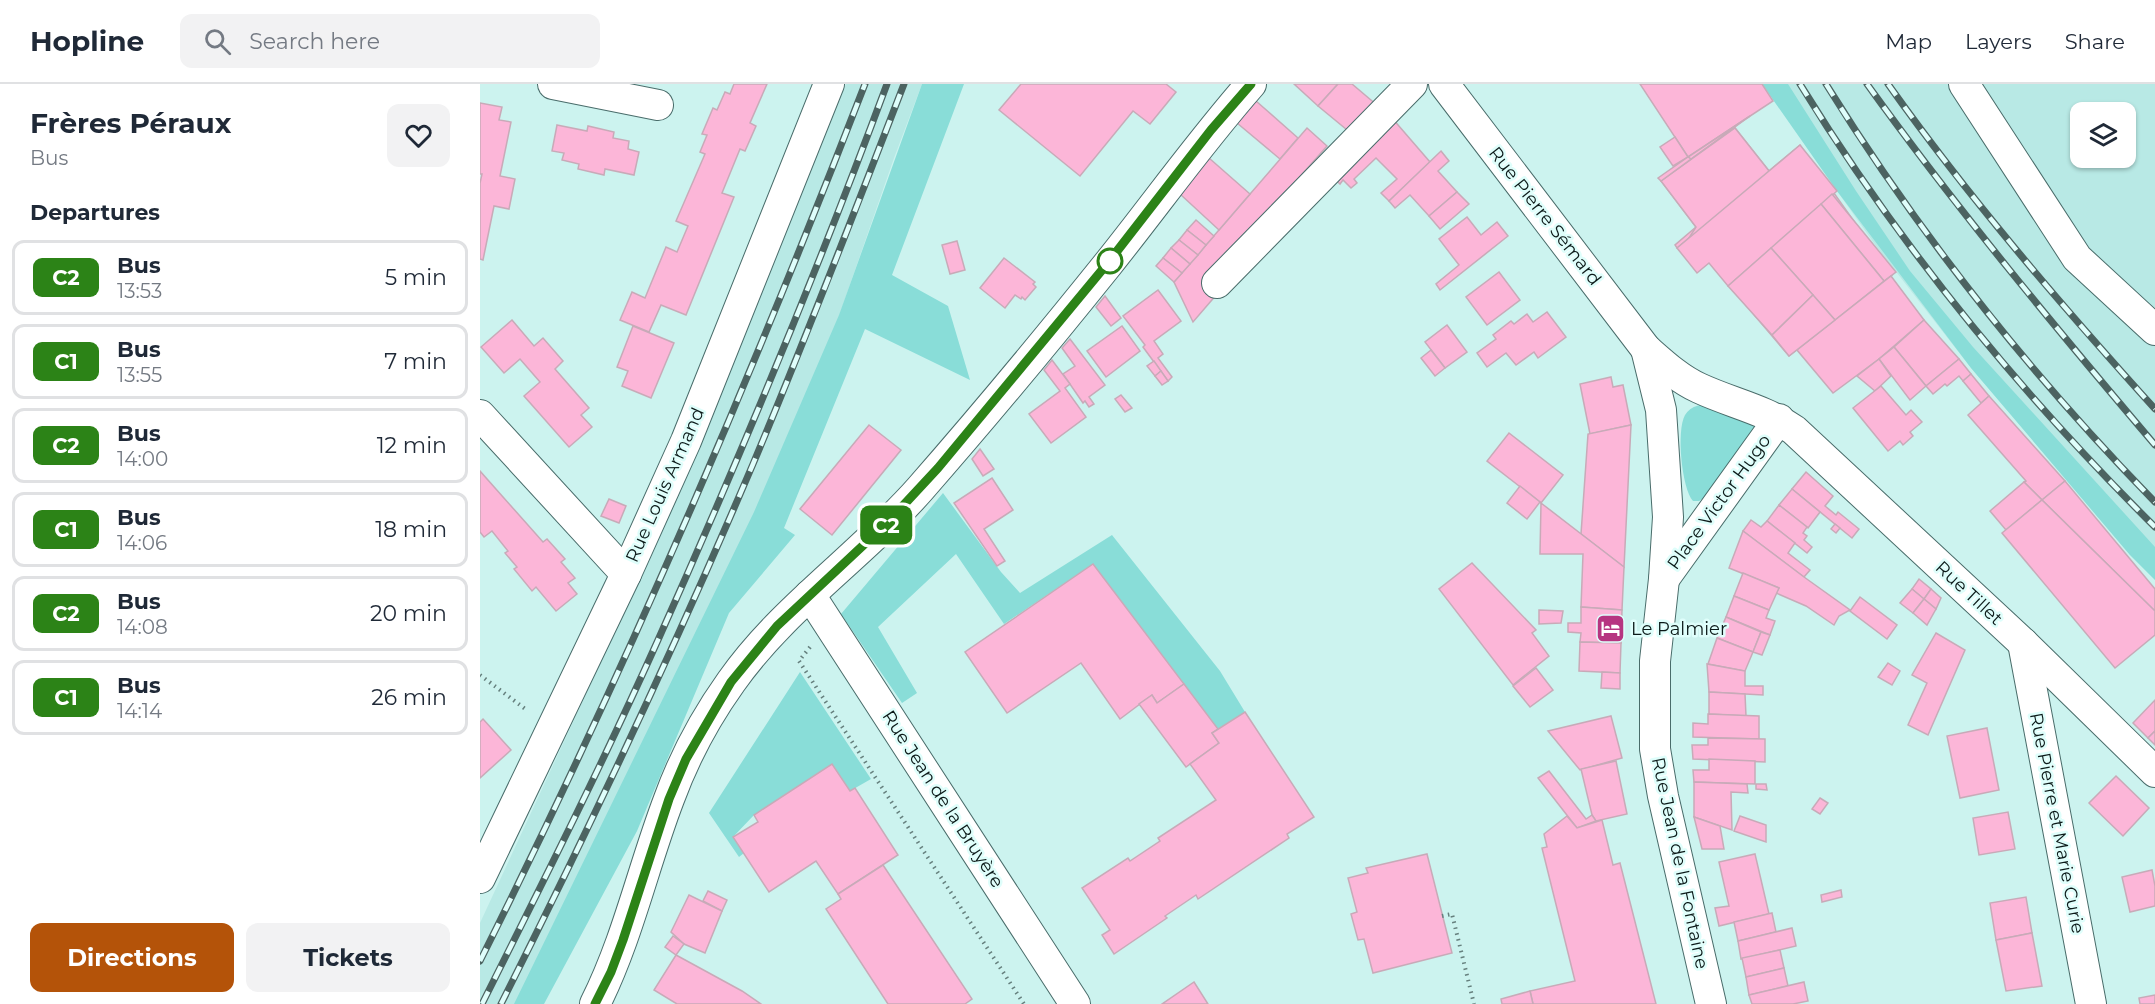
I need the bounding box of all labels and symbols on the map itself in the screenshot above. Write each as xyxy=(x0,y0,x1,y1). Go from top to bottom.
street label: Rue Pierre Sémard xyxy=(1484,142,1606,290)
unlabelled marker xyxy=(1097,248,1123,274)
street label: Rue Louis Armand xyxy=(621,404,709,566)
street label: Place Victor Hugo xyxy=(1663,430,1775,574)
line badge: C2 xyxy=(859,506,913,544)
street label: Rue Tillet xyxy=(1931,556,2007,630)
hotel icon: Le Palmier xyxy=(1594,613,1626,645)
place label: Le Palmier xyxy=(1631,618,1727,640)
street label: Rue Jean de la Bruyère xyxy=(877,706,1009,892)
street label: Rue Pierre et Marie Curie xyxy=(2025,711,2089,935)
street label: Rue Jean de la Fontaine xyxy=(1647,755,1713,971)

